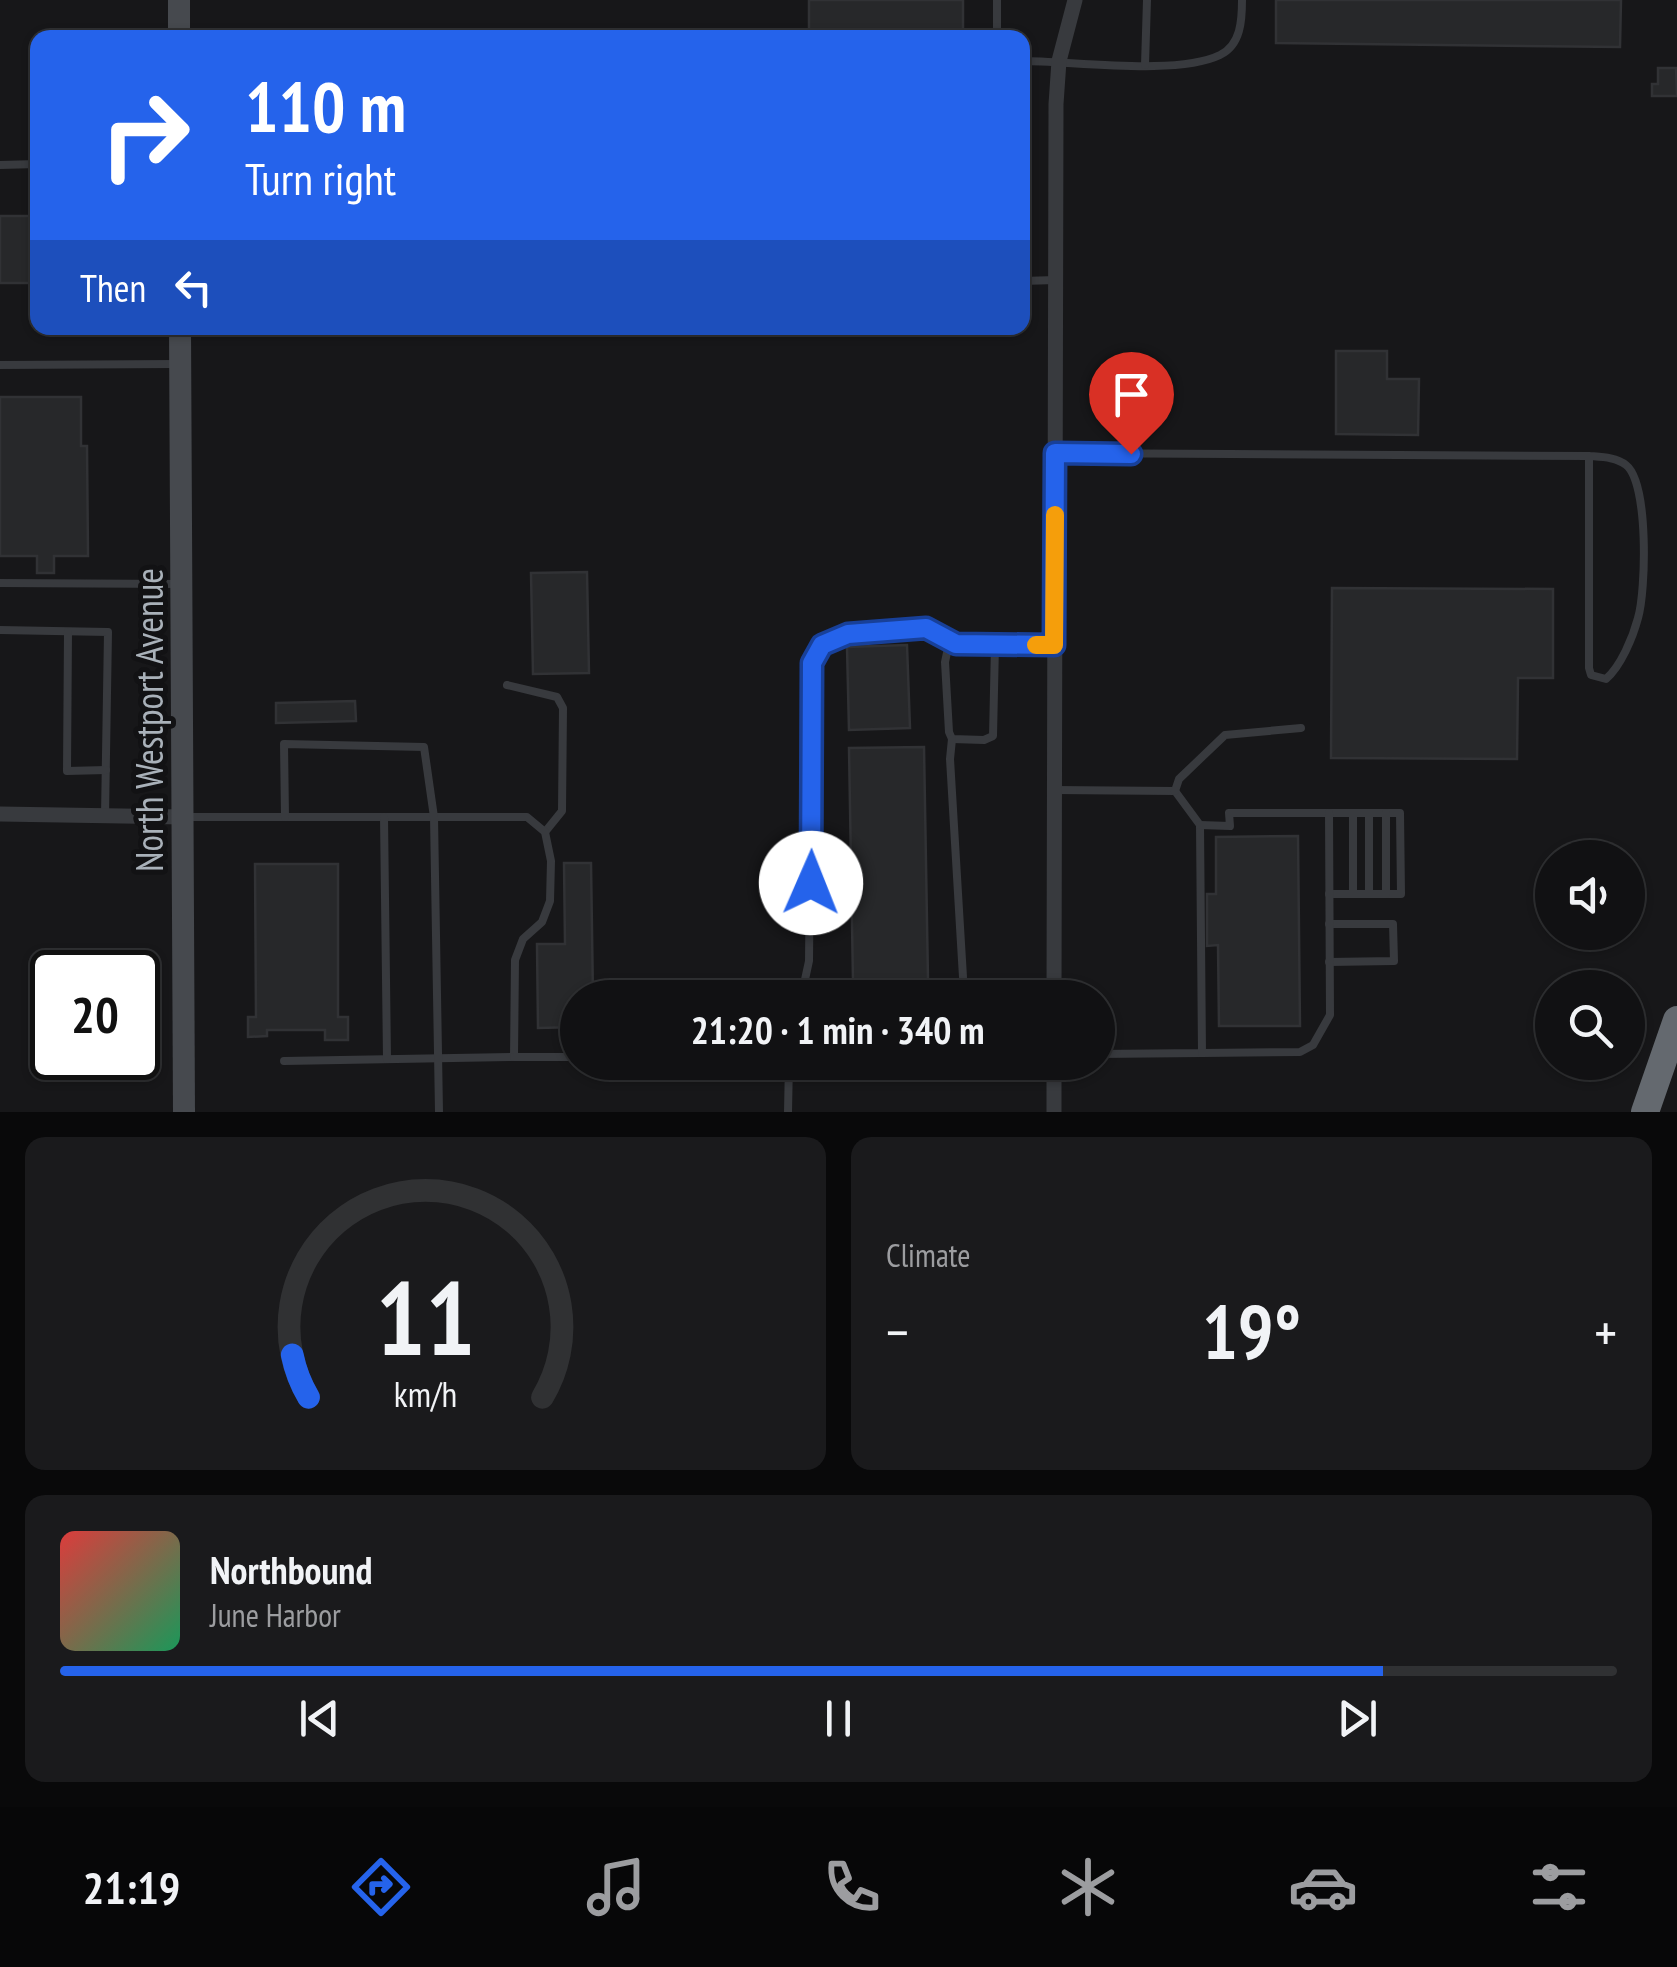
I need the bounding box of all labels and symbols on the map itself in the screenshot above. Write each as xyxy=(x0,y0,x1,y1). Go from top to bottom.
pin xyxy=(1089,352,1174,455)
street label: North Westport Avenue xyxy=(124,568,173,872)
position arrow xyxy=(759,831,863,935)
speed limit sign: 20 xyxy=(30,950,160,1080)

